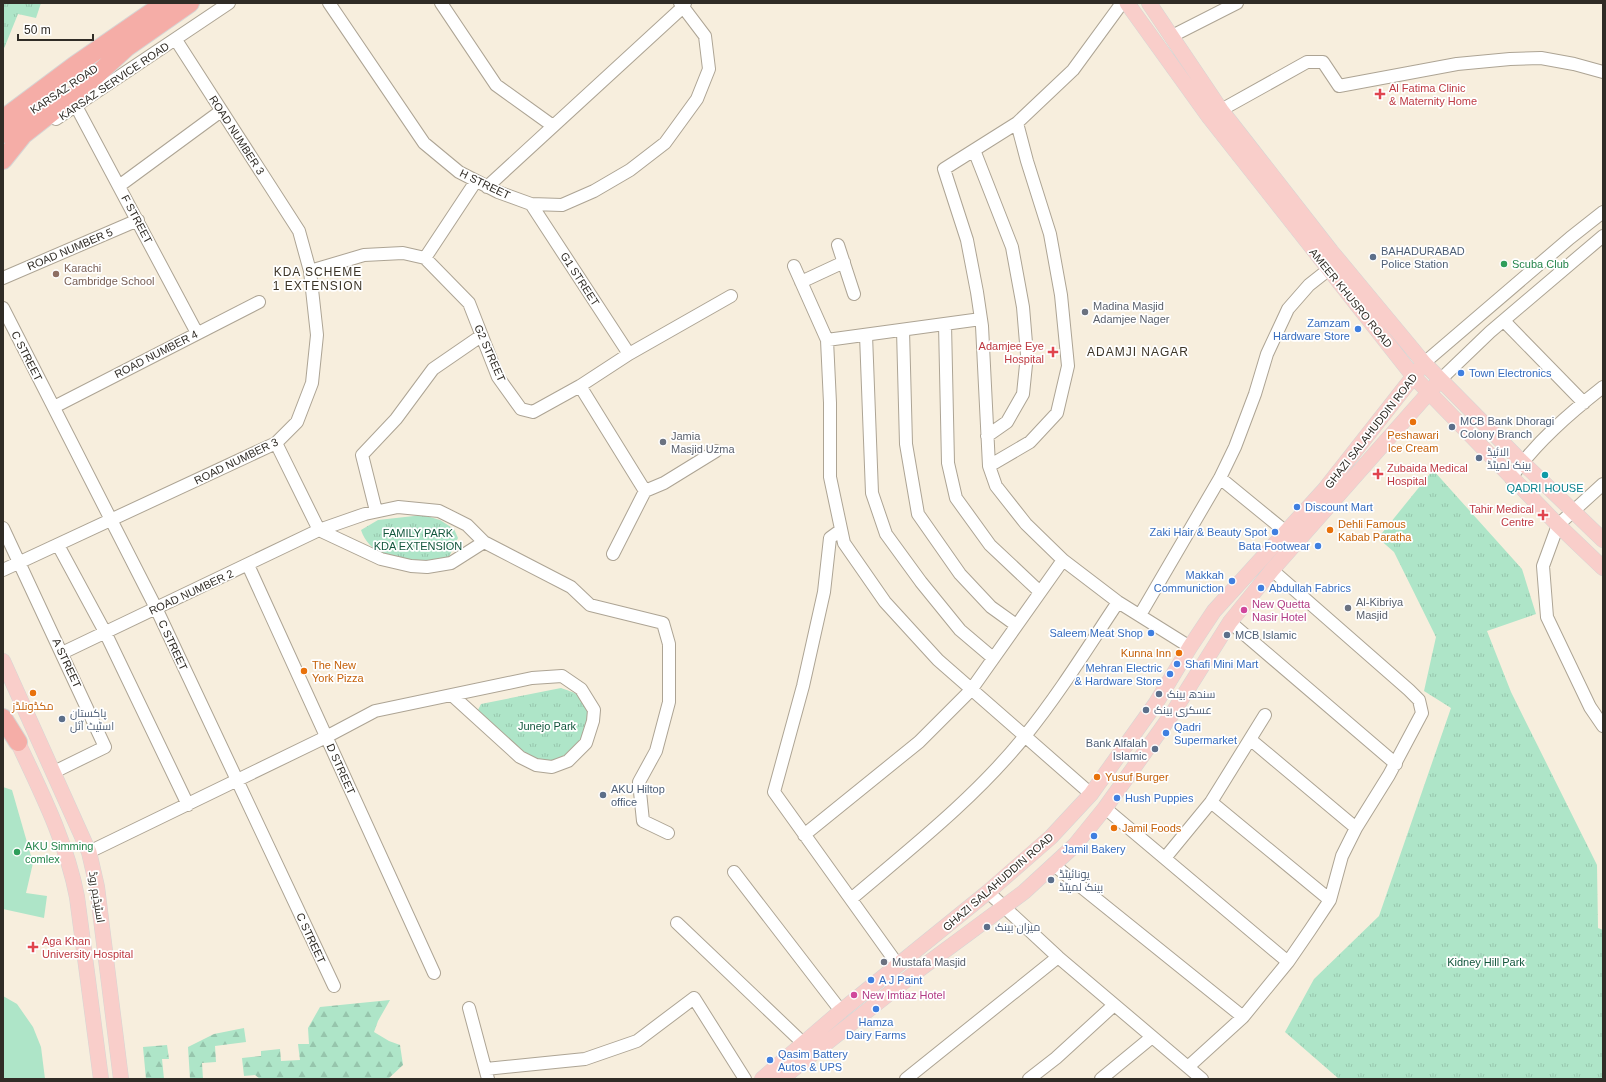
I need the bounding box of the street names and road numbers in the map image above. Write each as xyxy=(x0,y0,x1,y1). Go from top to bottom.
street label: KARSAZ SERVICE ROAD xyxy=(57,40,171,122)
street label: KARSAZ ROAD xyxy=(28,62,100,116)
street label: ROAD NUMBER 3 xyxy=(207,93,267,177)
street label: H STREET xyxy=(458,167,512,201)
street label: F STREET xyxy=(119,193,155,246)
street label: ROAD NUMBER 5 xyxy=(25,226,115,272)
street label: AMEER KHUSRO ROAD xyxy=(1307,246,1395,350)
street label: G1 STREET xyxy=(558,250,602,308)
street label: G2 STREET xyxy=(472,323,508,384)
street label: ROAD NUMBER 4 xyxy=(112,328,200,380)
street label: C STREET xyxy=(9,329,45,383)
street label: GHAZI SALAHUDDIN ROAD xyxy=(1322,371,1420,491)
street label: ROAD NUMBER 3 xyxy=(192,436,280,486)
street label: ROAD NUMBER 2 xyxy=(147,567,235,617)
street label: C STREET xyxy=(156,618,190,672)
street label: A STREET xyxy=(50,636,84,690)
street label: D STREET xyxy=(324,742,358,797)
street label: GHAZI SALAHUDDIN ROAD xyxy=(940,831,1056,933)
street label: اسٹیڈیم روڈ xyxy=(85,870,107,924)
street label: C STREET xyxy=(294,911,328,965)

